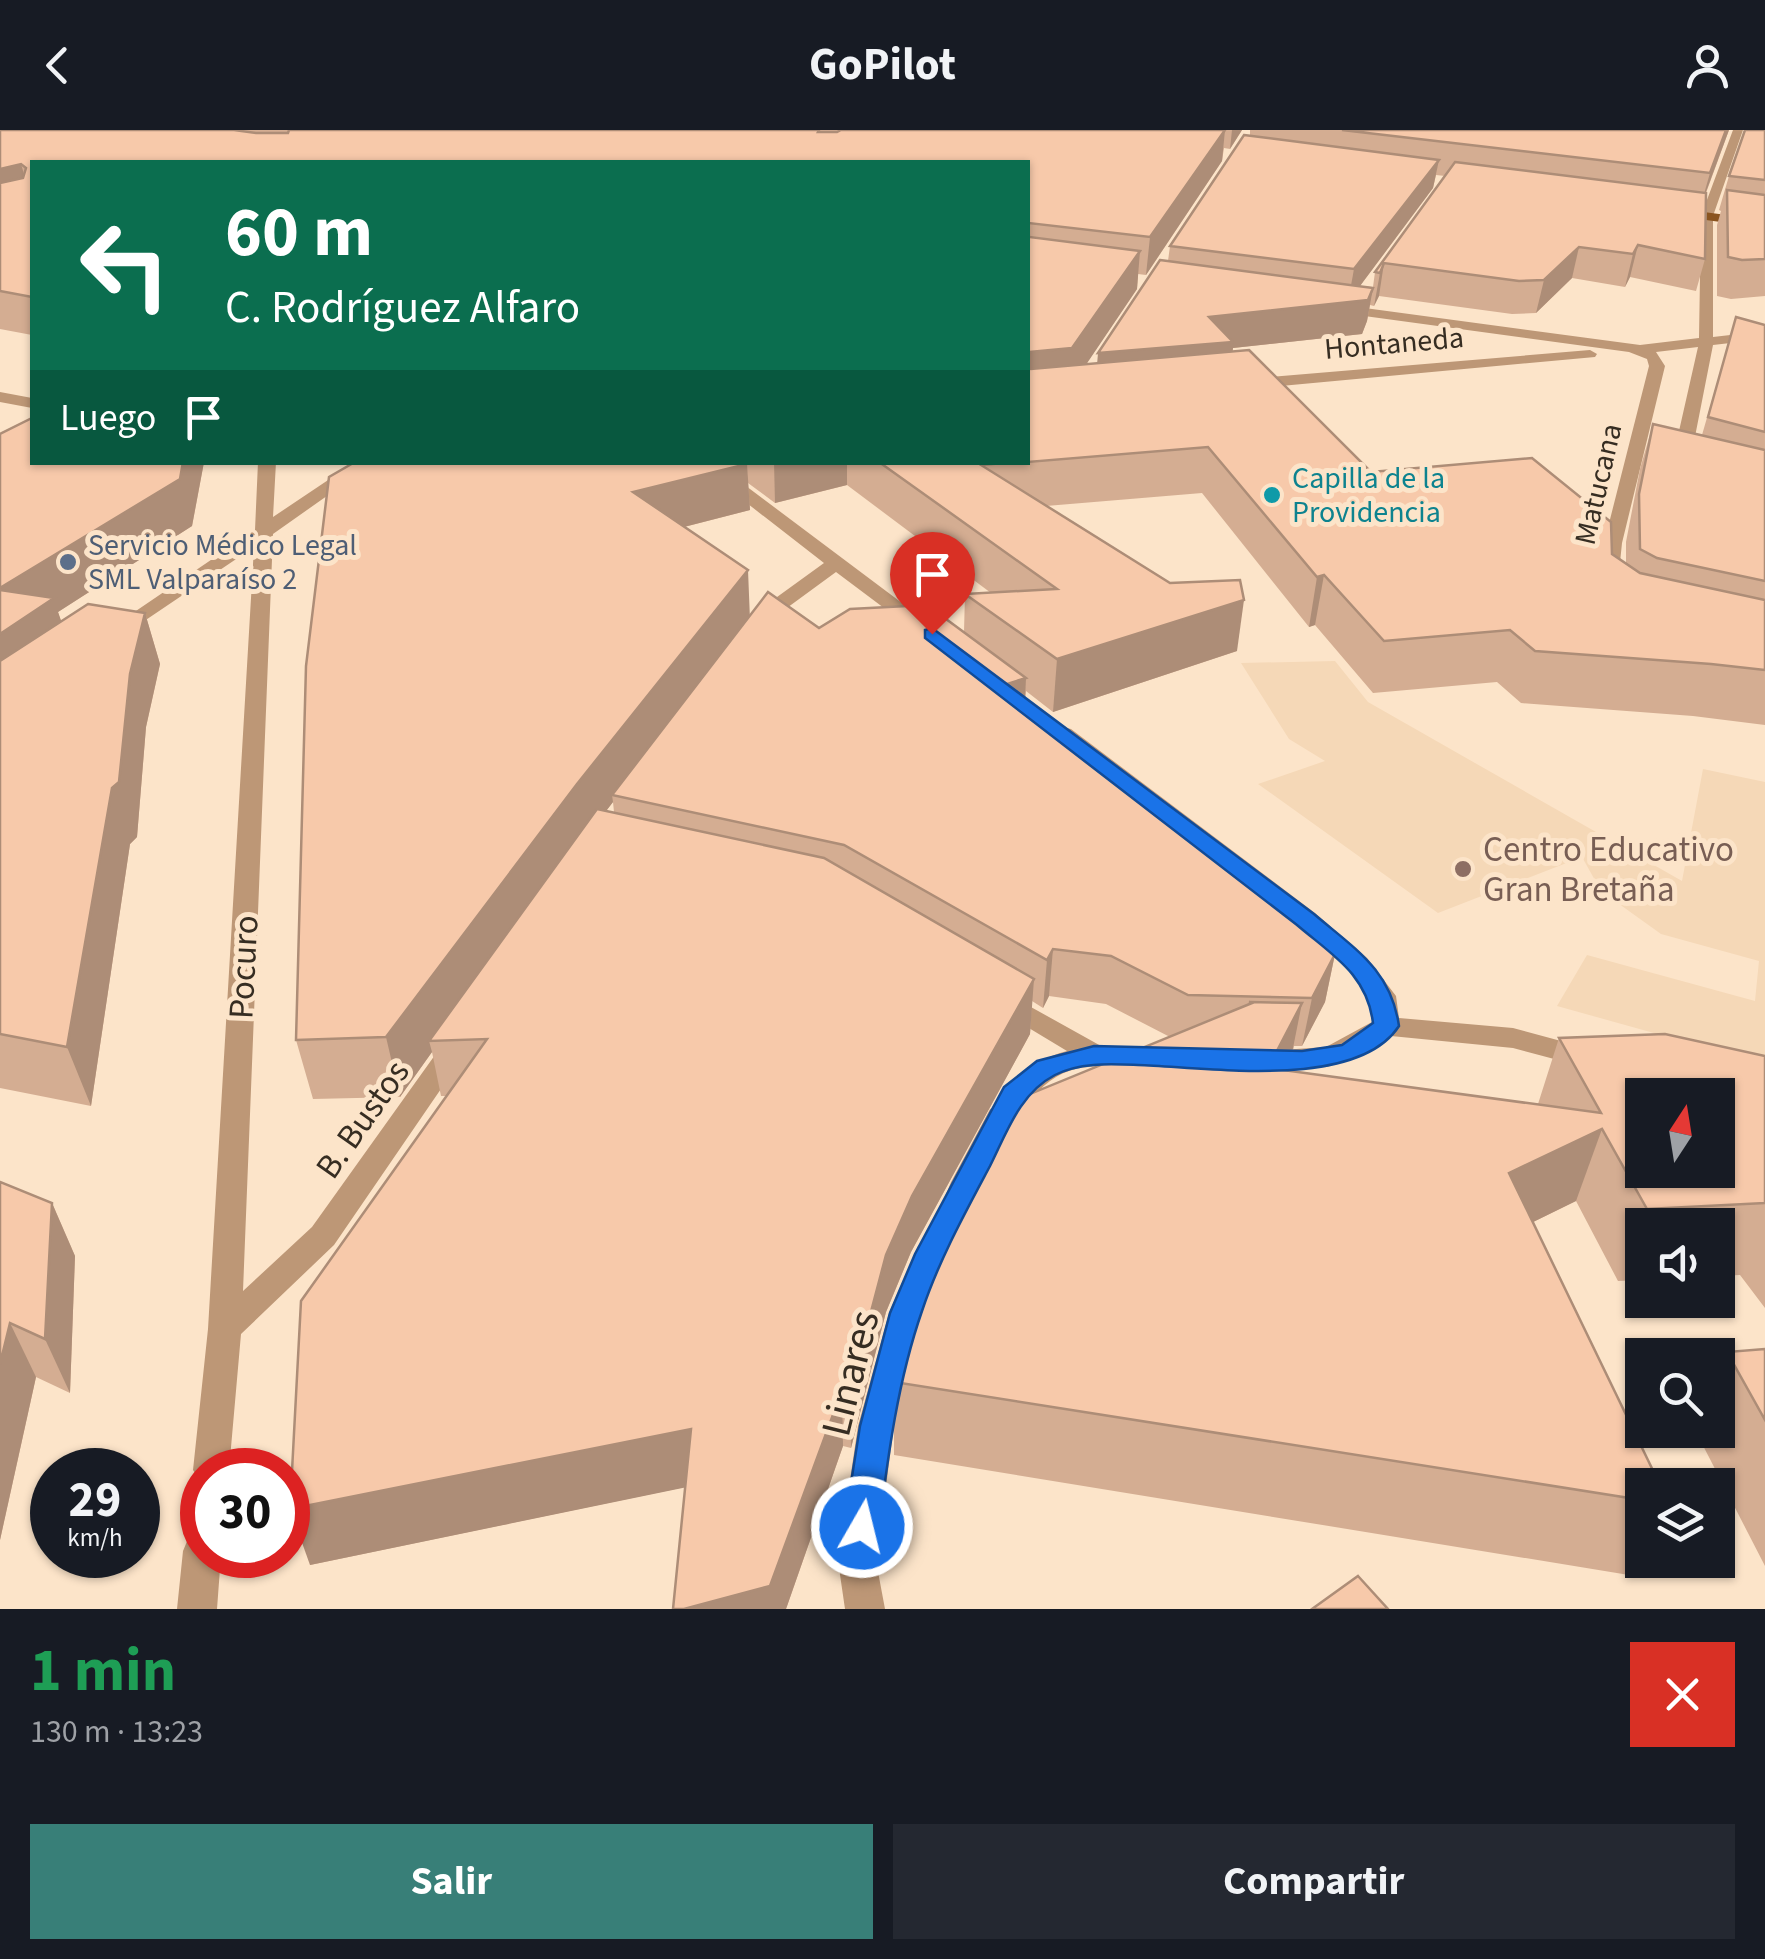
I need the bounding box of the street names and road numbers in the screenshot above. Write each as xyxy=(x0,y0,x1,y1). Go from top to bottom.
street label: Hontaneda xyxy=(1322,316,1466,371)
street label: Matucana xyxy=(1564,419,1633,549)
street label: Pocuro xyxy=(216,914,272,1020)
street label: B. Bustos xyxy=(304,1050,422,1189)
street label: Linares xyxy=(806,1304,895,1443)

